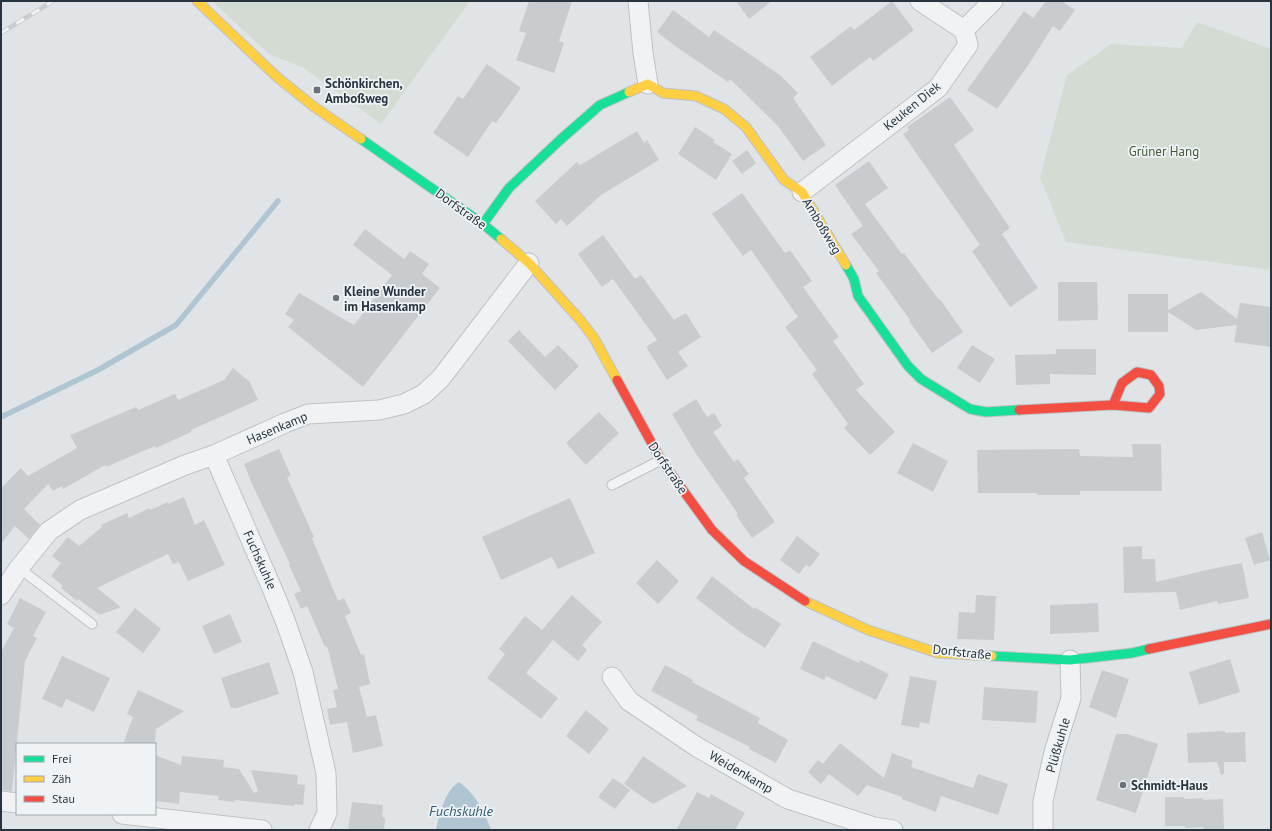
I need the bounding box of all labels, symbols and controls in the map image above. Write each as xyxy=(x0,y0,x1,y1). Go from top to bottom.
place label: Schönkirchen, Amboßweg xyxy=(325,75,403,107)
street label: Keuken Diek xyxy=(880,77,945,134)
marker: Schönkirchen, Amboßweg xyxy=(312,85,322,95)
park label: Grüner Hang xyxy=(1129,143,1199,160)
street label: Dorfstraße xyxy=(432,185,490,233)
street label: Amboßweg xyxy=(799,195,845,257)
place label: Kleine Wunder im Hasenkamp xyxy=(344,283,426,315)
marker: Kleine Wunder im Hasenkamp xyxy=(331,293,341,303)
street label: Hasenkamp xyxy=(244,408,310,448)
street label: Dorfstraße xyxy=(644,439,692,497)
street label: Fuchskuhle xyxy=(239,528,281,592)
street label: Dorfstraße xyxy=(932,640,992,664)
street label: Plüßkuhle xyxy=(1042,715,1074,775)
legend xyxy=(16,743,156,815)
street label: Weidenkamp xyxy=(706,747,776,797)
text: Frei xyxy=(52,751,72,766)
text: Zäh xyxy=(52,771,71,786)
place label: Schmidt-Haus xyxy=(1131,777,1208,794)
marker: Schmidt-Haus xyxy=(1118,780,1128,790)
text: Stau xyxy=(52,791,75,806)
water label: Fuchskuhle xyxy=(429,802,494,820)

